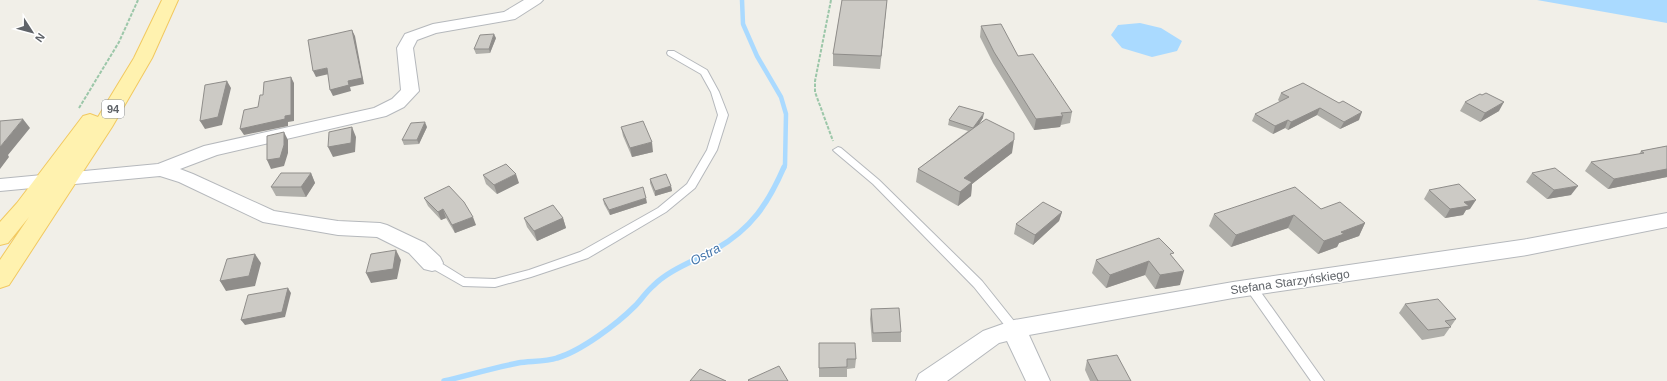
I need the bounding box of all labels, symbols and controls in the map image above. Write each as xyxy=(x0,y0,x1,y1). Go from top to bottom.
north arrow xyxy=(12,12,52,52)
text: N xyxy=(33,31,47,45)
road number: 94 xyxy=(102,100,124,118)
water label: Ostra xyxy=(688,240,723,269)
street label: Stefana Starzyńskiego xyxy=(1230,267,1351,297)

